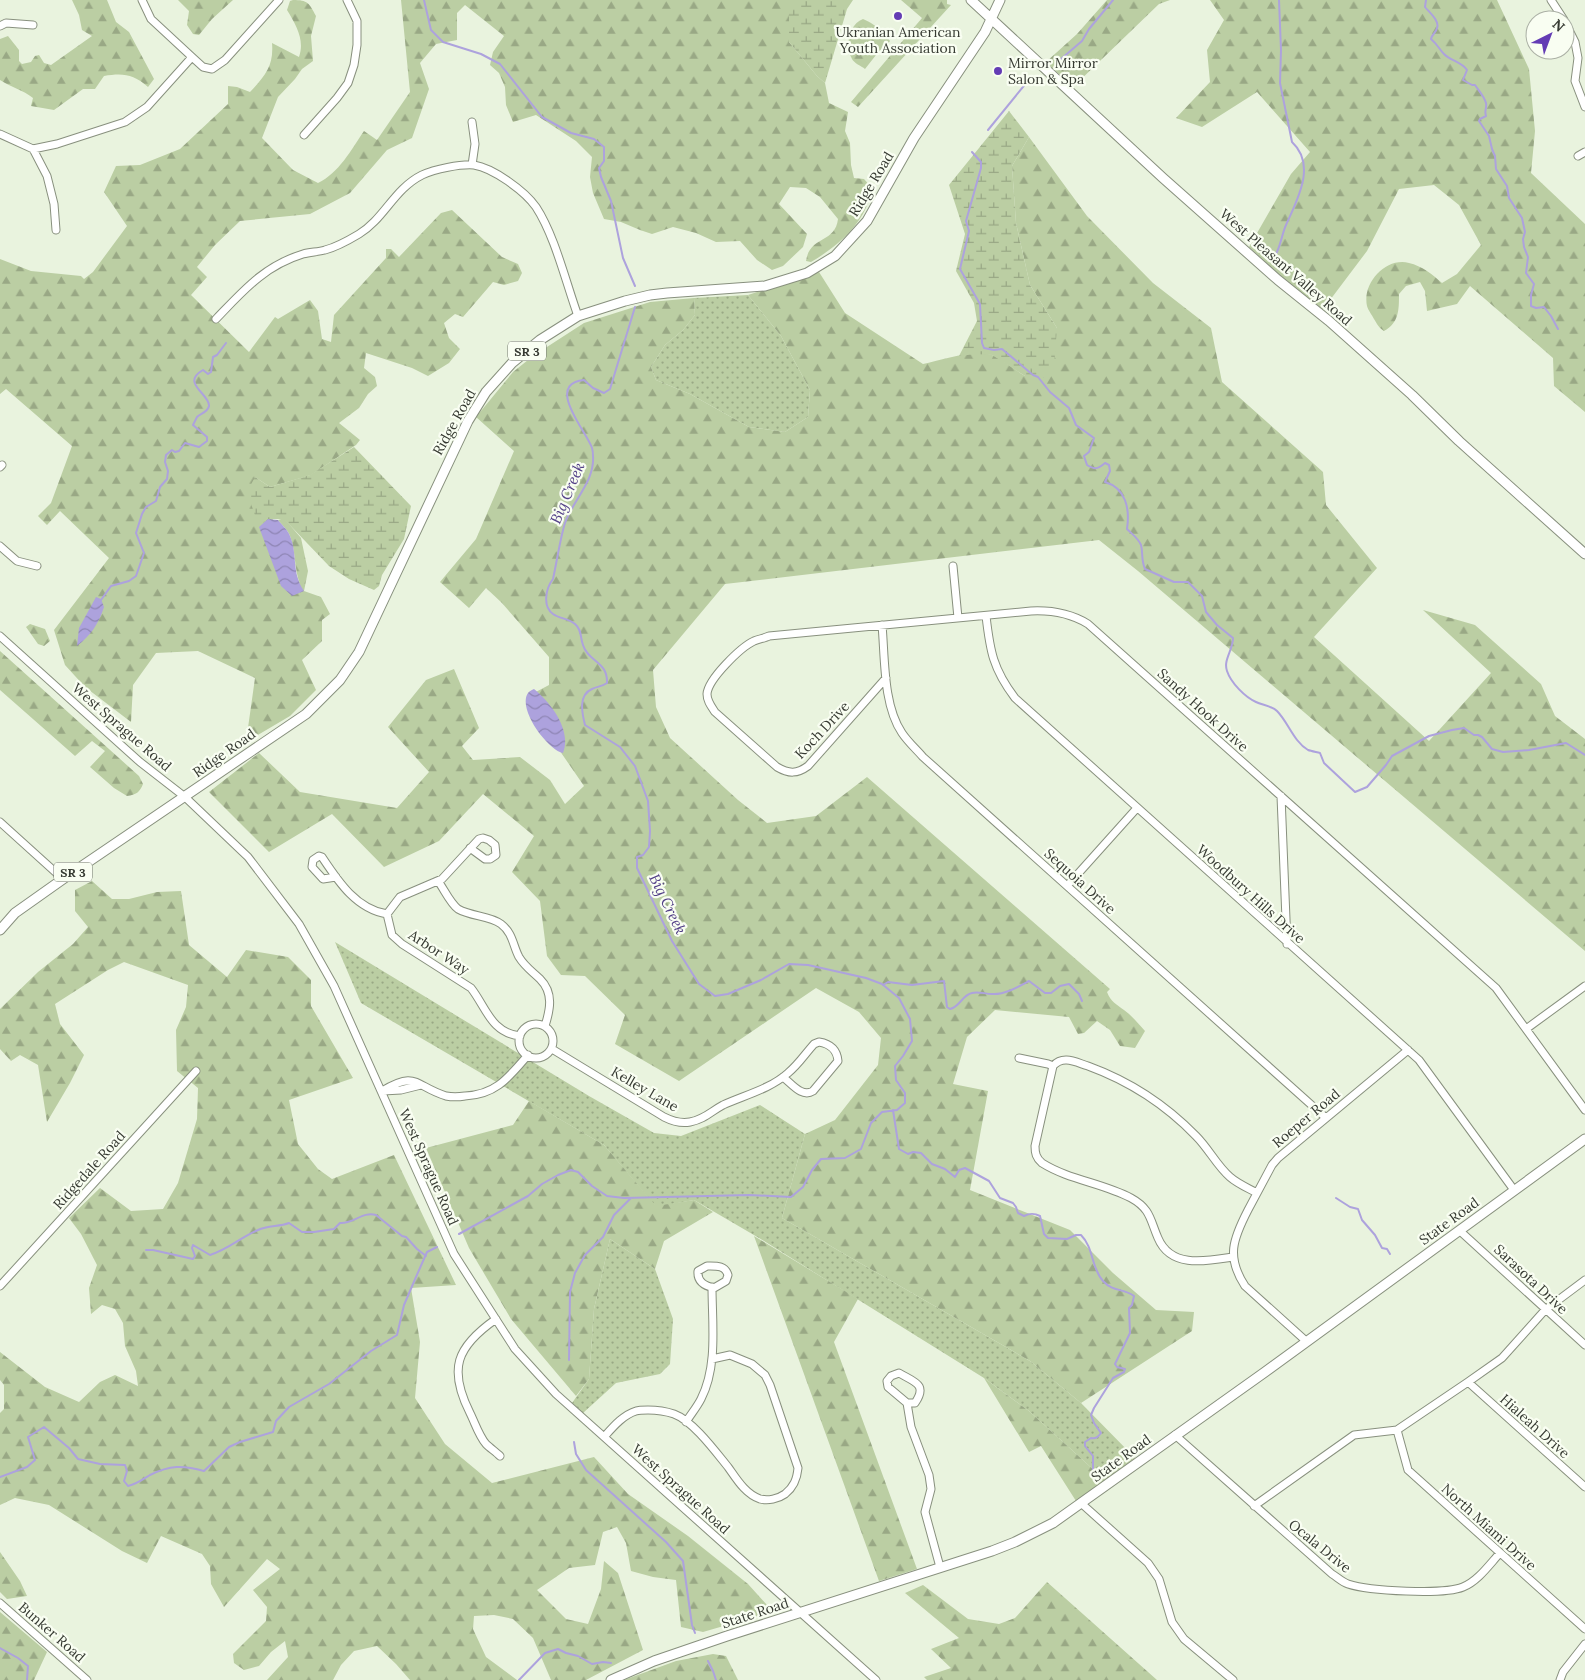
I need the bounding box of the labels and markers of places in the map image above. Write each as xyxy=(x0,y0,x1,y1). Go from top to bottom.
marker: Ukranian American Youth Association xyxy=(892,10,904,22)
place label: Ukranian American Youth Association xyxy=(835,23,961,57)
place label: Mirror Mirror Salon & Spa xyxy=(1008,54,1098,88)
marker: Mirror Mirror Salon & Spa xyxy=(992,65,1004,77)

